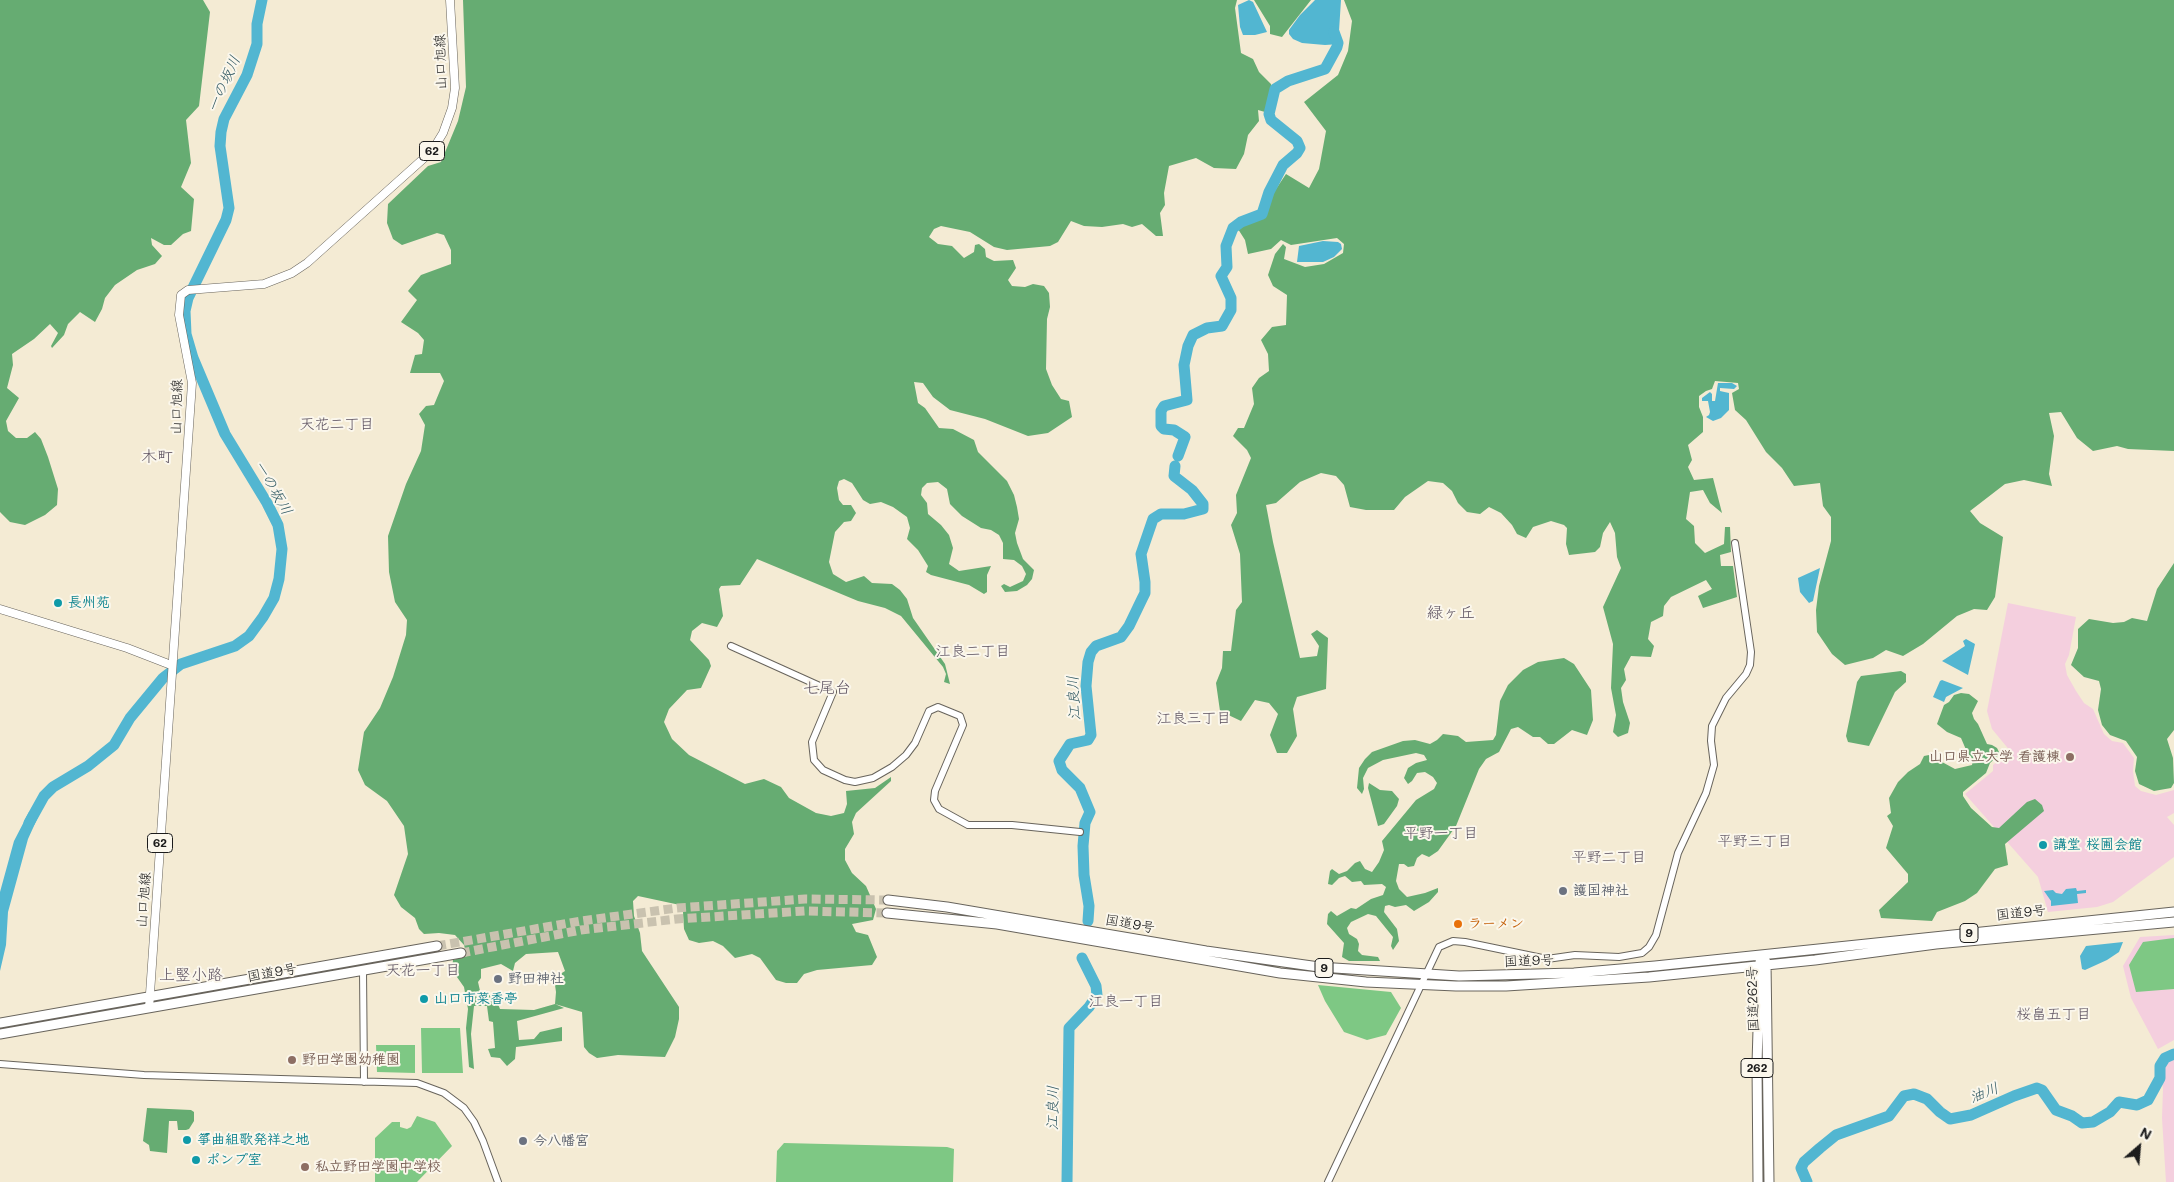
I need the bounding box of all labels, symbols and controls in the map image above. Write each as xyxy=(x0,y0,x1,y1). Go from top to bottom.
street label: 山口旭線 xyxy=(432,34,450,90)
water label: 一の坂川 xyxy=(204,53,244,115)
road number: 62 xyxy=(420,142,444,160)
street label: 山口旭線 xyxy=(168,379,186,435)
district label: 天花二丁目 xyxy=(300,415,374,433)
district label: 木町 xyxy=(141,447,173,467)
water label: 一の坂川 xyxy=(250,458,296,518)
place label: 長州苑 xyxy=(68,595,110,611)
marker: 長州苑 xyxy=(52,597,64,609)
district label: 緑ヶ丘 xyxy=(1427,603,1475,623)
district label: 江良二丁目 xyxy=(936,642,1010,660)
water label: 江良川 xyxy=(1064,675,1084,721)
district label: 七尾台 xyxy=(803,678,851,698)
district label: 江良三丁目 xyxy=(1157,709,1231,727)
place label: 山口県立大学 看護棟 xyxy=(1929,749,2060,765)
marker: 山口県立大学 看護棟 xyxy=(2064,751,2076,763)
district label: 平野一丁目 xyxy=(1404,824,1478,842)
district label: 平野三丁目 xyxy=(1718,832,1792,850)
road number: 62 xyxy=(148,834,172,852)
place label: 講堂 桜圃会館 xyxy=(2053,837,2142,853)
marker: 講堂 桜圃会館 xyxy=(2037,839,2049,851)
district label: 平野二丁目 xyxy=(1572,848,1646,866)
street label: 山口旭線 xyxy=(134,871,154,929)
place label: 護国神社 xyxy=(1573,883,1629,899)
marker: 護国神社 xyxy=(1557,885,1569,897)
street label: 国道9号 xyxy=(1995,902,2047,924)
street label: 国道9号 xyxy=(1104,911,1156,937)
place label: ラーメン xyxy=(1468,916,1524,932)
marker: ラーメン xyxy=(1452,918,1464,930)
road number: 9 xyxy=(1960,924,1978,942)
street label: 国道9号 xyxy=(1504,952,1554,970)
road number: 9 xyxy=(1315,958,1333,978)
street label: 国道9号 xyxy=(246,960,298,986)
district label: 天花一丁目 xyxy=(386,961,460,979)
district label: 上竪小路 xyxy=(159,965,223,985)
street label: 国道262号 xyxy=(1743,966,1763,1032)
place label: 野田神社 xyxy=(508,971,564,987)
marker: 野田神社 xyxy=(492,973,504,985)
place label: 山口市菜香亭 xyxy=(434,991,518,1007)
district label: 江良一丁目 xyxy=(1089,992,1163,1010)
marker: 山口市菜香亭 xyxy=(418,993,430,1005)
district label: 桜畠五丁目 xyxy=(2017,1005,2091,1023)
place label: 野田学園幼稚園 xyxy=(302,1052,400,1068)
marker: 野田学園幼稚園 xyxy=(286,1054,298,1066)
road number: 262 xyxy=(1741,1058,1773,1078)
water label: 油川 xyxy=(1967,1079,2001,1107)
water label: 江良川 xyxy=(1044,1085,1062,1131)
north arrow xyxy=(2114,1122,2164,1172)
text: N xyxy=(2137,1122,2155,1144)
place label: 箏曲組歌発祥之地 xyxy=(197,1132,309,1148)
place label: 今八幡宮 xyxy=(533,1133,589,1149)
marker: 箏曲組歌発祥之地 xyxy=(181,1134,193,1146)
marker: 今八幡宮 xyxy=(517,1135,529,1147)
place label: ポンプ室 xyxy=(206,1152,262,1168)
marker: ポンプ室 xyxy=(190,1154,202,1166)
place label: 私立野田学園中学校 xyxy=(315,1159,441,1175)
marker: 私立野田学園中学校 xyxy=(299,1161,311,1173)

